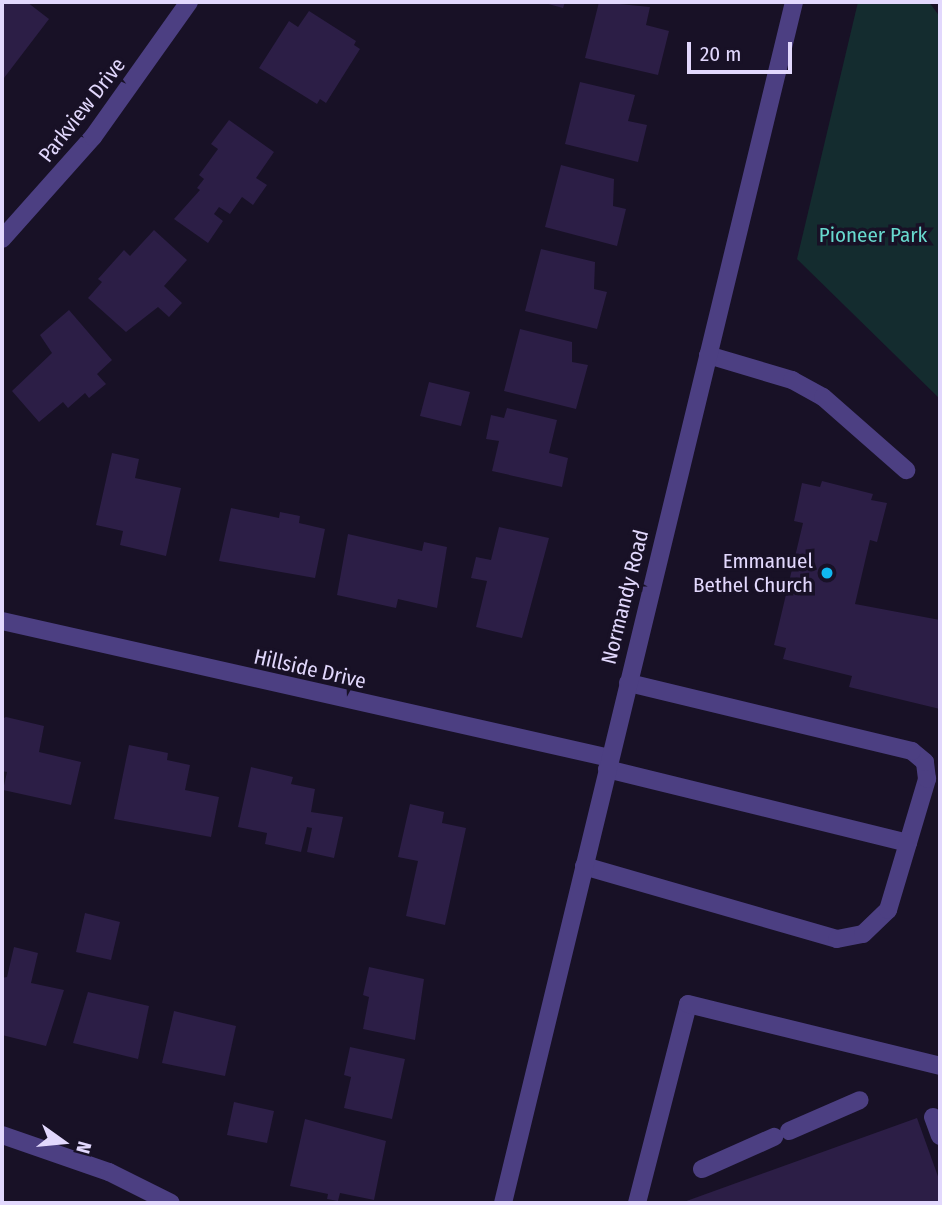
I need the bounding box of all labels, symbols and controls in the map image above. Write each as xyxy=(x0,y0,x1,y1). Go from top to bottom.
scale bar xyxy=(690,28,795,72)
text: 20 m xyxy=(700,41,741,67)
street label: Parkview Drive xyxy=(33,53,131,167)
park label: Pioneer Park xyxy=(819,222,927,248)
street label: Normandy Road xyxy=(596,527,654,667)
place label: Emmanuel Bethel Church xyxy=(693,548,813,598)
marker: Emmanuel Bethel Church xyxy=(819,565,835,581)
street label: Hillside Drive xyxy=(251,644,369,694)
north arrow xyxy=(28,1107,98,1177)
text: N xyxy=(71,1139,96,1156)

